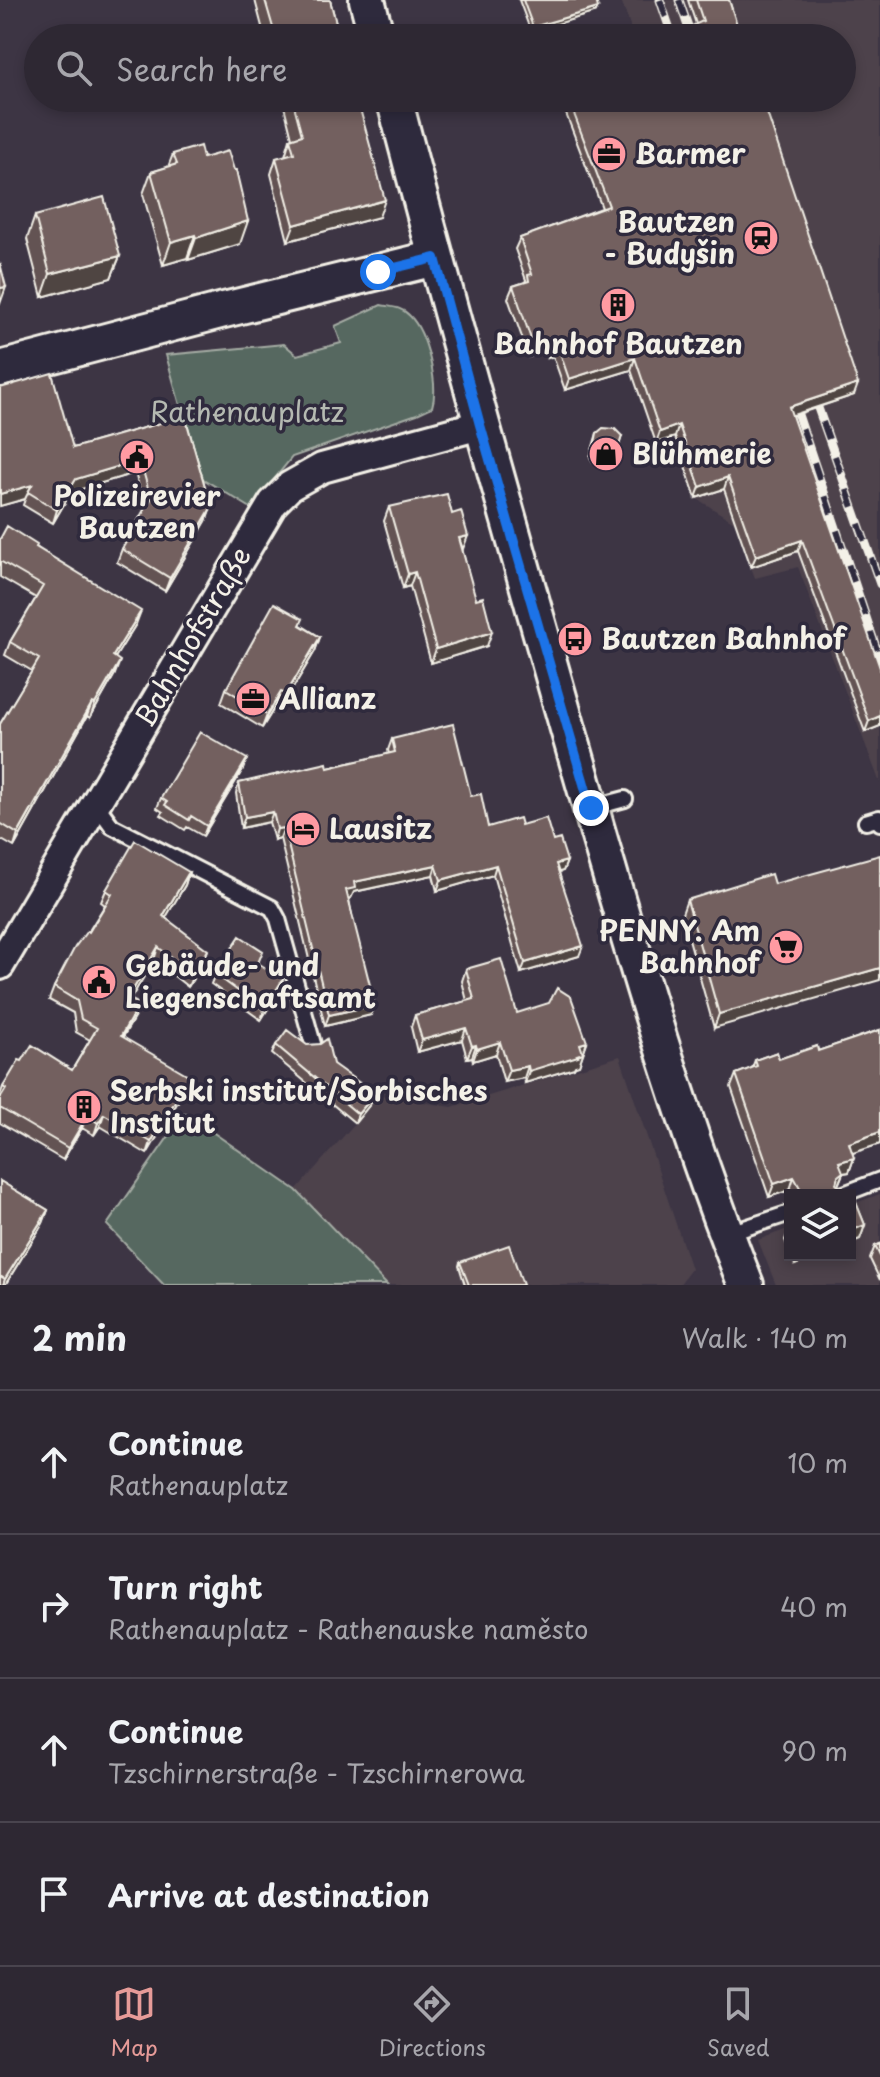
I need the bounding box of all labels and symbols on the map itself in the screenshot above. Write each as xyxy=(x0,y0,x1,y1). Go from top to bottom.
place label: Barmer xyxy=(635,131,746,174)
office icon: Barmer xyxy=(590,135,628,173)
place label: Bautzen - Budyšin xyxy=(604,199,735,274)
station icon: Bautzen - Budyšin xyxy=(742,219,780,257)
route start xyxy=(360,254,396,290)
building icon: Bahnhof Bautzen xyxy=(599,286,637,324)
place label: Bahnhof Bautzen xyxy=(493,321,743,364)
park label: Rathenauplatz xyxy=(150,389,344,432)
place label: Blühmerie xyxy=(632,431,772,474)
shop icon: Blühmerie xyxy=(587,435,625,473)
public building icon: Polizeirevier Bautzen xyxy=(118,438,156,476)
place label: Polizeirevier Bautzen xyxy=(53,473,221,548)
street label: Bahnhofstraße xyxy=(122,538,261,735)
place label: Bautzen Bahnhof xyxy=(601,616,848,659)
bus stop icon: Bautzen Bahnhof xyxy=(556,620,594,658)
place label: Allianz xyxy=(278,676,376,719)
office icon: Allianz xyxy=(234,680,272,718)
route end xyxy=(573,790,609,826)
place label: Lausitz xyxy=(329,806,432,849)
hotel icon: Lausitz xyxy=(284,810,322,848)
place label: PENNY. Am Bahnhof xyxy=(599,908,762,983)
supermarket icon: PENNY. Am Bahnhof xyxy=(767,928,805,966)
place label: Gebäude- und Liegenschaftsamt xyxy=(125,943,376,1018)
public building icon: Gebäude- und Liegenschaftsamt xyxy=(80,963,118,1001)
place label: Serbski institut/Sorbisches Institut xyxy=(110,1068,487,1143)
building icon: Serbski institut/Sorbisches Institut xyxy=(65,1088,103,1126)

